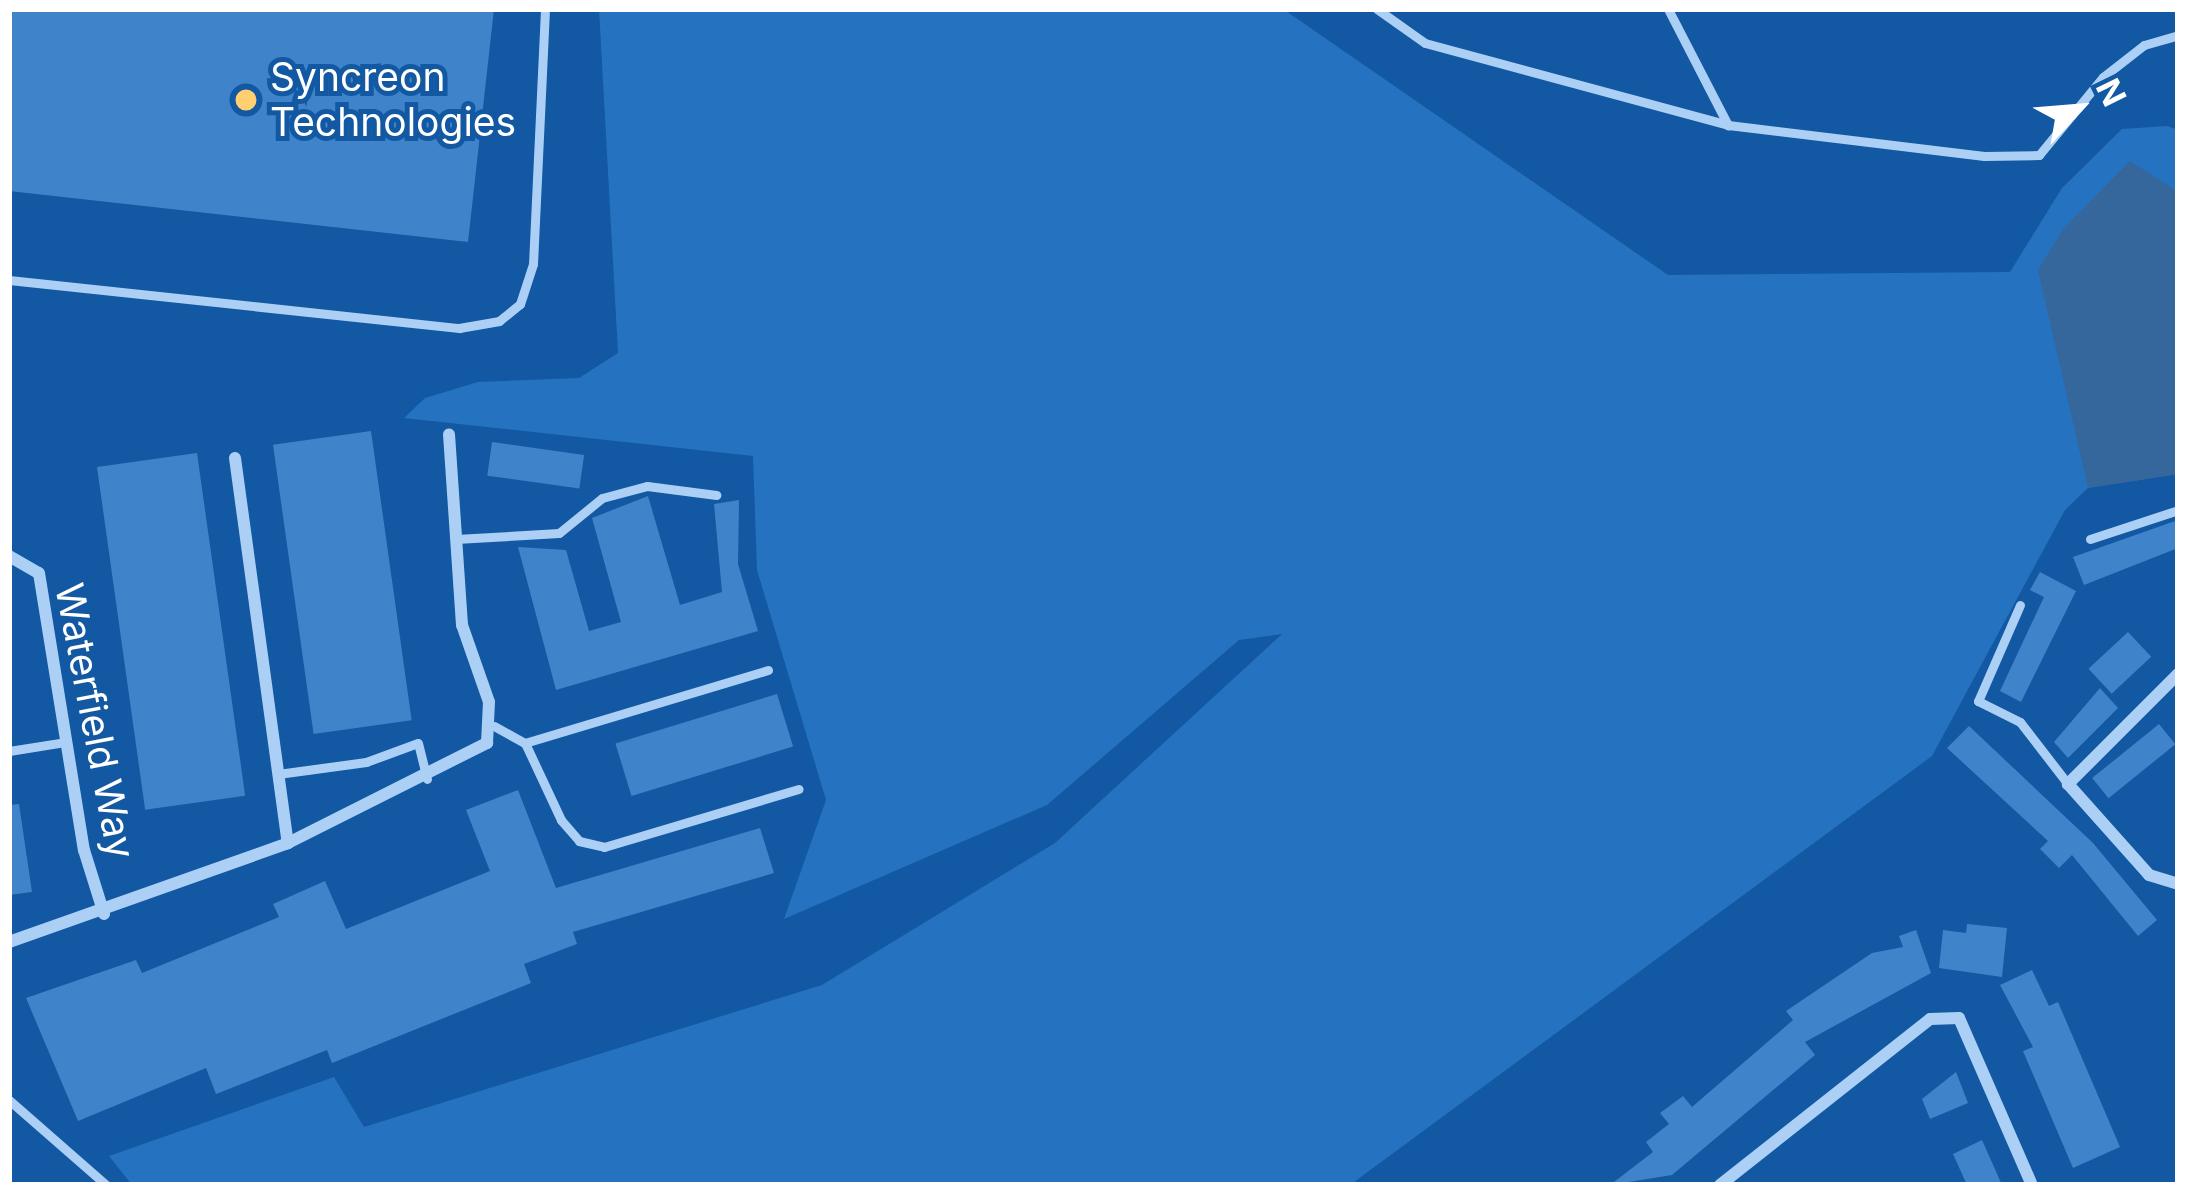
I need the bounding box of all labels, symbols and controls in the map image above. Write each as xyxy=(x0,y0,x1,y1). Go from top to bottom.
north arrow xyxy=(2019,48,2139,168)
place label: Syncreon Technologies xyxy=(270,55,516,146)
text: N xyxy=(2088,72,2135,112)
marker: Syncreon Technologies xyxy=(233,87,259,113)
street label: Waterfield Way xyxy=(45,579,145,863)

